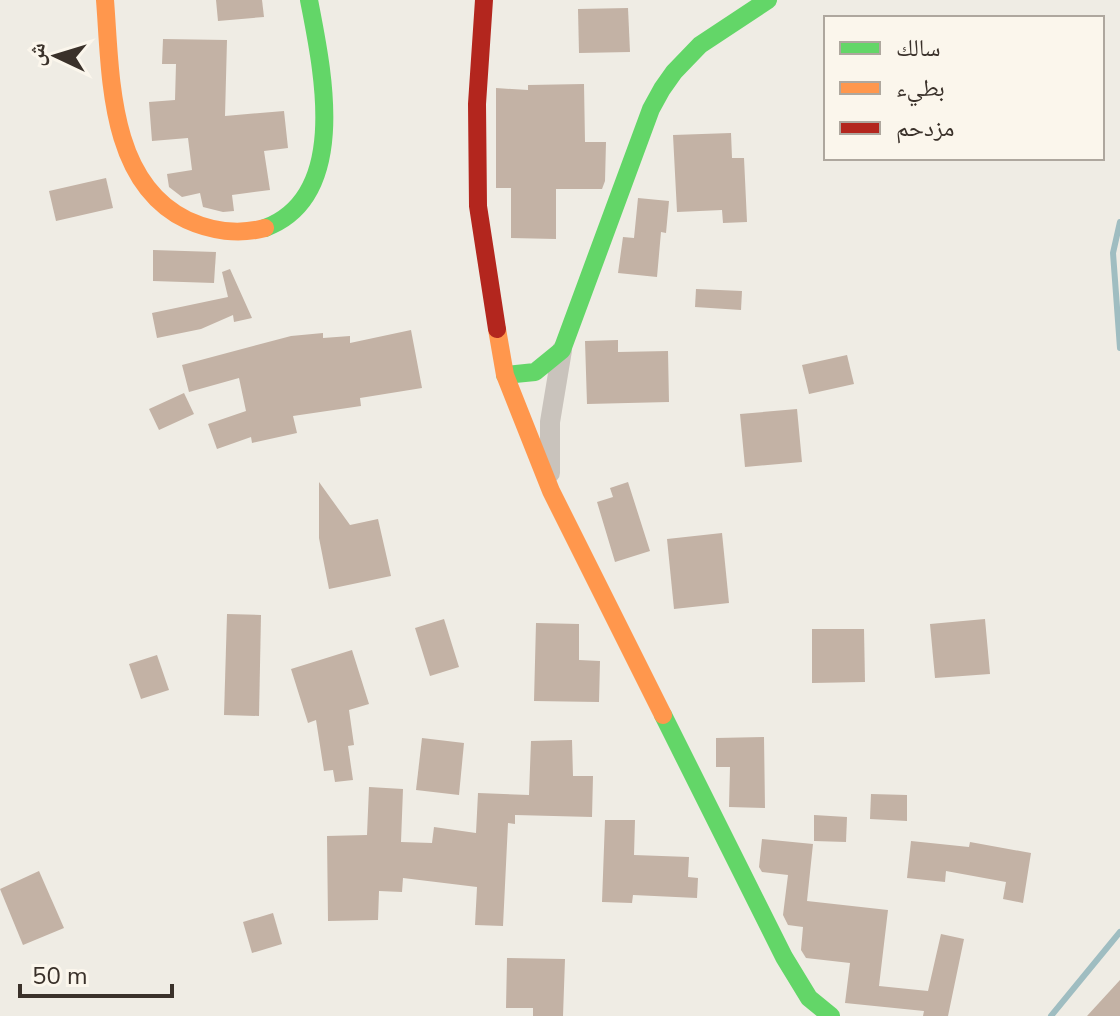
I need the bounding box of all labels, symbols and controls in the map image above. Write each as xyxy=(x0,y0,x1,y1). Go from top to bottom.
north arrow xyxy=(16,16,96,96)
legend xyxy=(824,16,1104,160)
text: سالك xyxy=(896,32,941,64)
text: ش xyxy=(21,42,53,67)
text: بطيء xyxy=(896,72,945,107)
text: مزدحم xyxy=(896,112,955,144)
scale bar xyxy=(20,948,172,998)
text: 50 m xyxy=(32,960,88,992)

